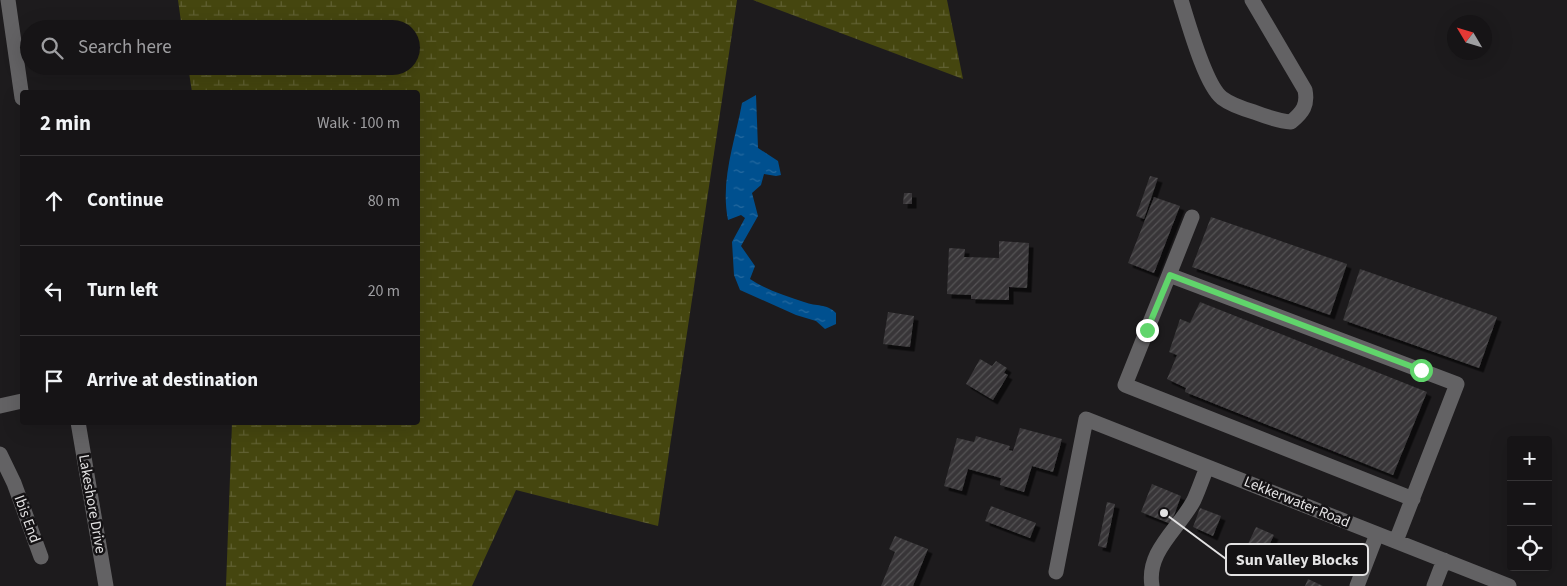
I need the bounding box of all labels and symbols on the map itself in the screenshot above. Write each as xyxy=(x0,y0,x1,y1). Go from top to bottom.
north arrow xyxy=(1447,15,1492,60)
route end xyxy=(1136,319,1159,342)
route start xyxy=(1410,359,1433,382)
street label: Lakeshore Drive xyxy=(73,453,111,555)
street label: Lekkerwater Road xyxy=(1241,471,1353,533)
street label: Ibis End xyxy=(9,492,45,546)
callout: Sun Valley Blocks xyxy=(1226,544,1368,575)
text: Sun Valley Blocks xyxy=(1236,549,1358,571)

